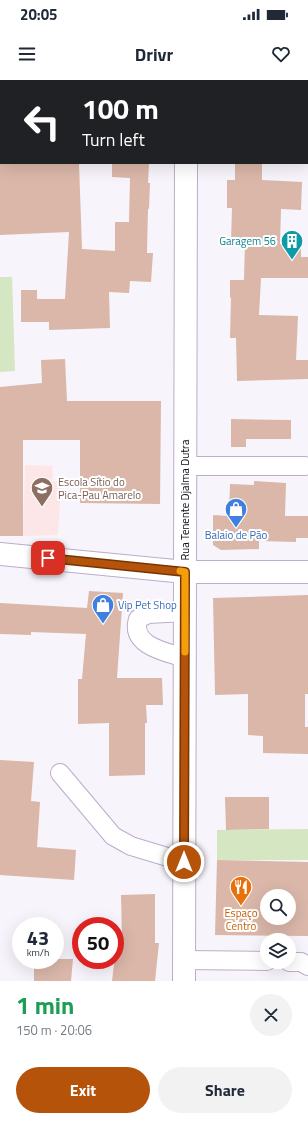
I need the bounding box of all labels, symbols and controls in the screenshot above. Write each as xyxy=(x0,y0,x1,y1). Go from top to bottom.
text: 20:05 xyxy=(20,3,57,26)
text: Drivr xyxy=(135,41,173,68)
icon: menu xyxy=(16,43,38,65)
icon: heart xyxy=(270,43,292,65)
text: 100 m xyxy=(82,87,159,130)
icon: left xyxy=(16,96,68,148)
text: Turn left xyxy=(82,126,145,153)
building icon: Garagem 56 xyxy=(279,228,305,261)
place label: Garagem 56 xyxy=(219,233,276,249)
street label: Rua Tenente Djalma Dutra xyxy=(177,439,193,560)
place label: Escola Sítio do Pica-Pau Amarelo xyxy=(58,474,141,503)
school or university icon: Escola Sítio do Pica-Pau Amarelo xyxy=(29,475,55,508)
shop icon: Balaio de Pão xyxy=(223,496,249,529)
place label: Balaio de Pão xyxy=(205,527,267,543)
pin xyxy=(31,541,65,575)
icon: arrive xyxy=(37,547,59,569)
shop icon: Vip Pet Shop xyxy=(90,592,116,625)
place label: Vip Pet Shop xyxy=(118,597,177,613)
position arrow xyxy=(163,841,205,883)
restaurant icon: Espaço Centro xyxy=(228,874,254,907)
map controls xyxy=(260,889,296,969)
button: search xyxy=(260,889,296,925)
place label: Espaço Centro xyxy=(224,905,258,934)
speed limit sign: 50 xyxy=(72,917,124,969)
text: 43 xyxy=(27,922,49,953)
button: layers xyxy=(260,933,296,969)
text: km/h xyxy=(27,945,49,960)
text: 1 min xyxy=(16,987,74,1023)
button: close xyxy=(250,994,292,1036)
text: 150 m · 20:06 xyxy=(16,1020,92,1040)
button: Exit xyxy=(16,1067,150,1113)
button: Share xyxy=(158,1067,292,1113)

